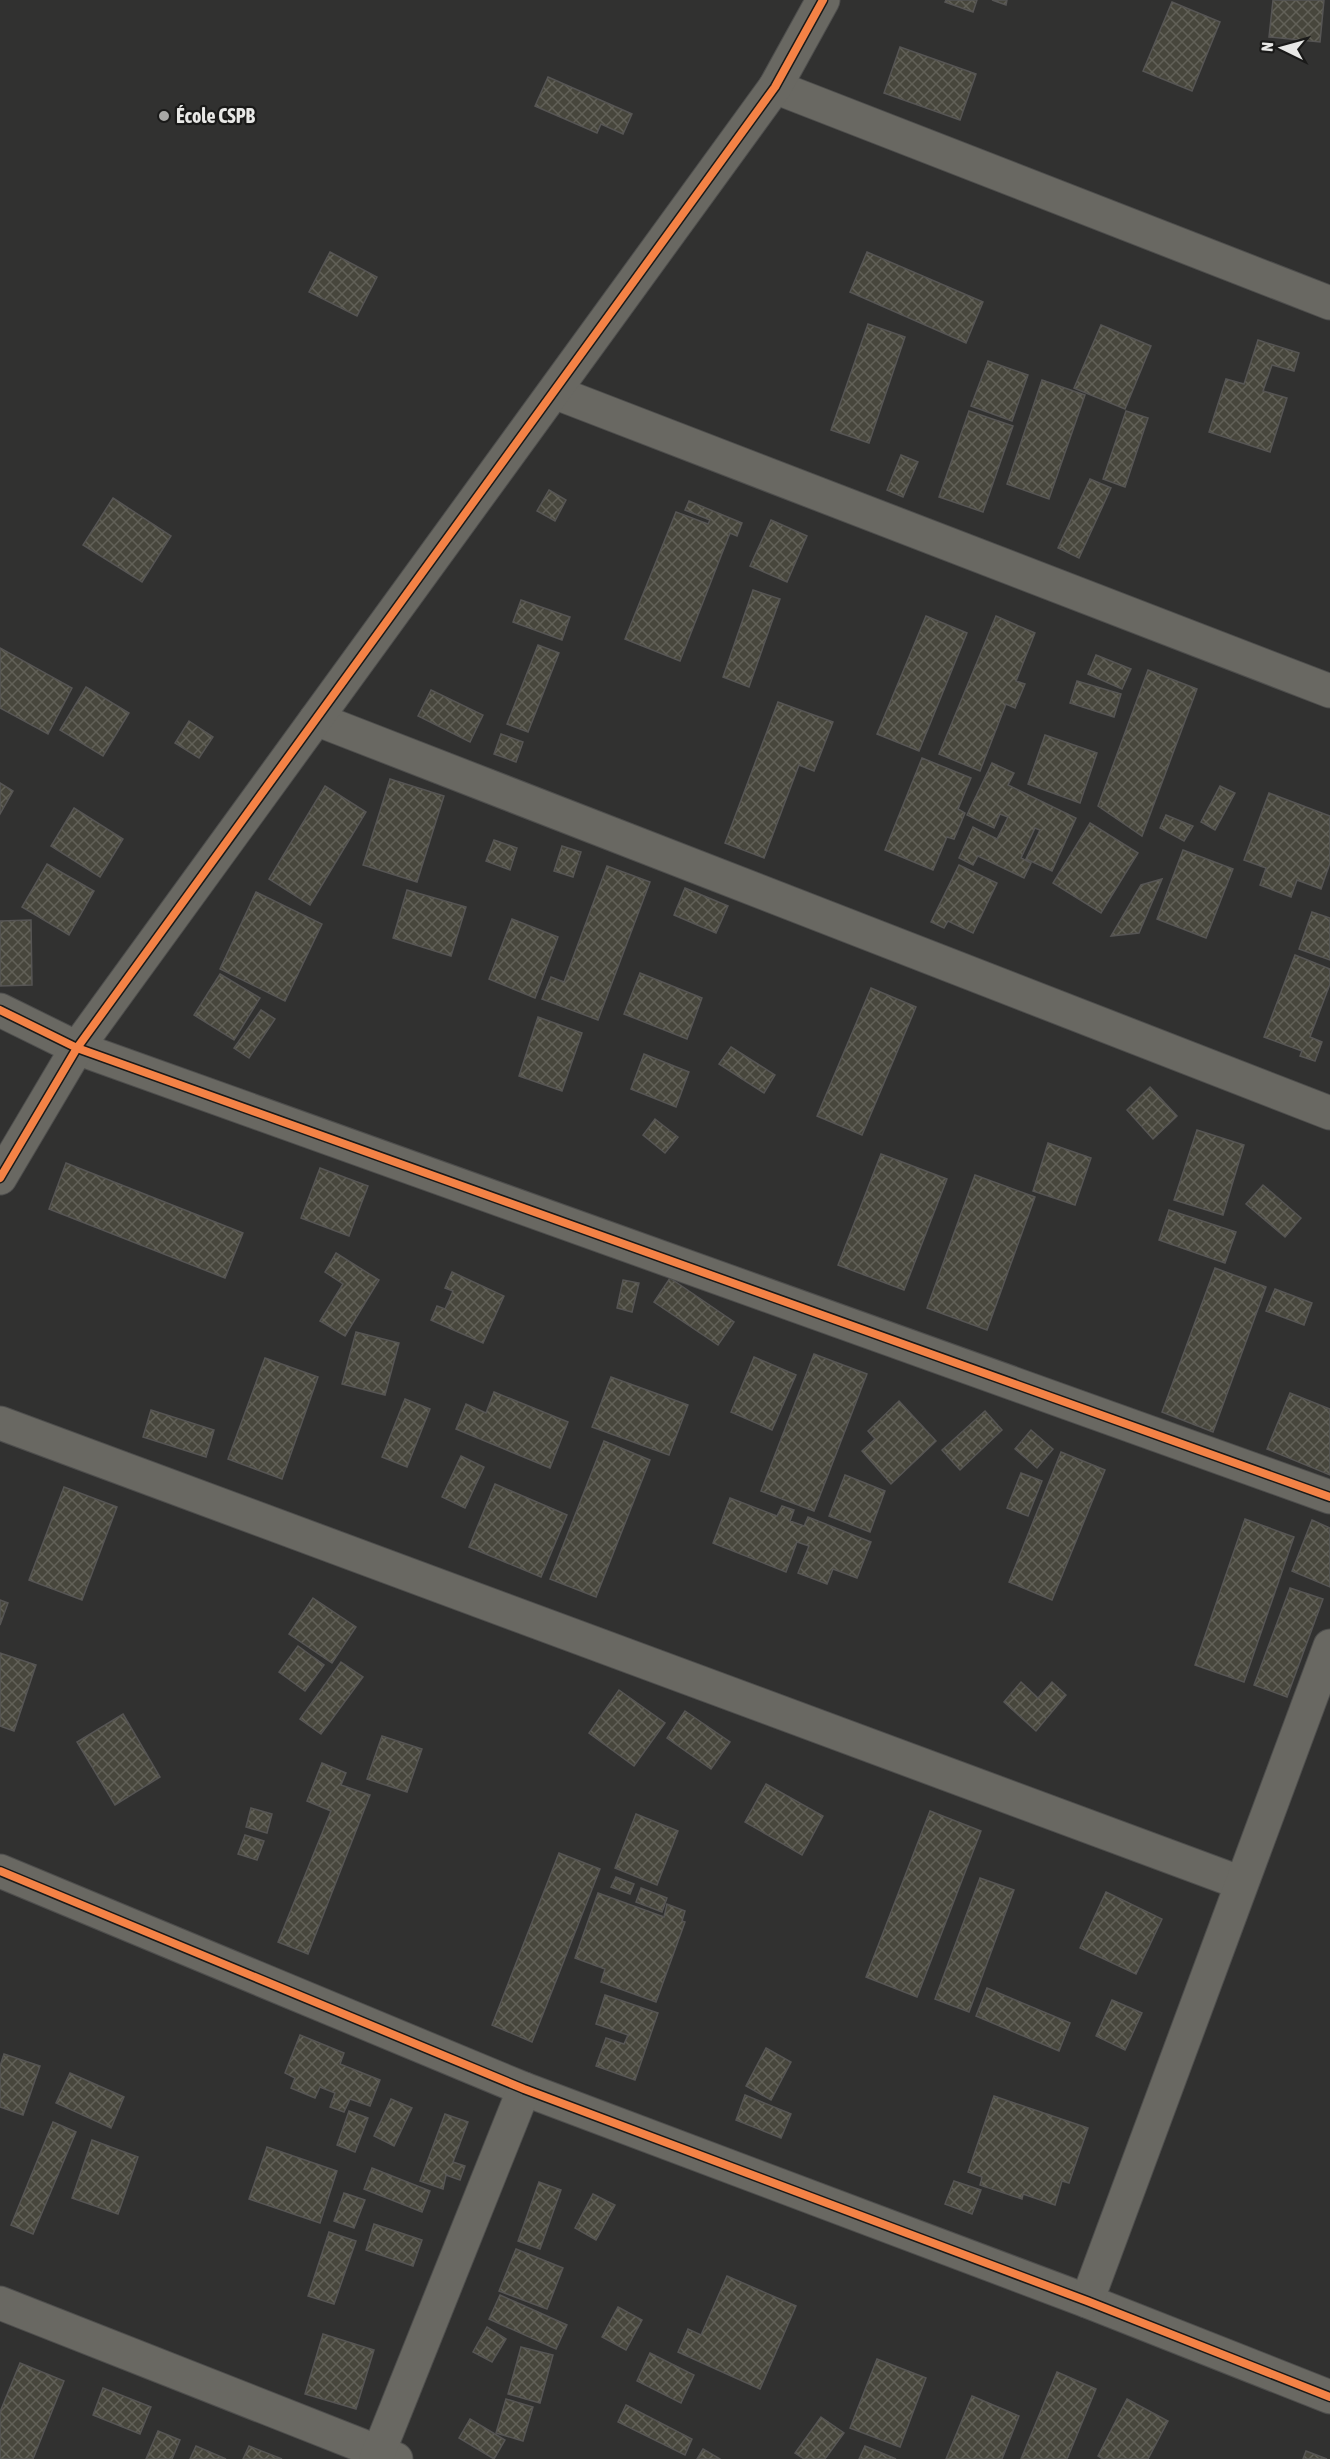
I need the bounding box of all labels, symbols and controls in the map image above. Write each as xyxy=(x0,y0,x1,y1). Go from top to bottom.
north arrow xyxy=(1252,18,1312,78)
text: N xyxy=(1258,41,1276,52)
place label: École CSPB xyxy=(176,104,255,127)
marker: École CSPB xyxy=(157,109,171,123)

